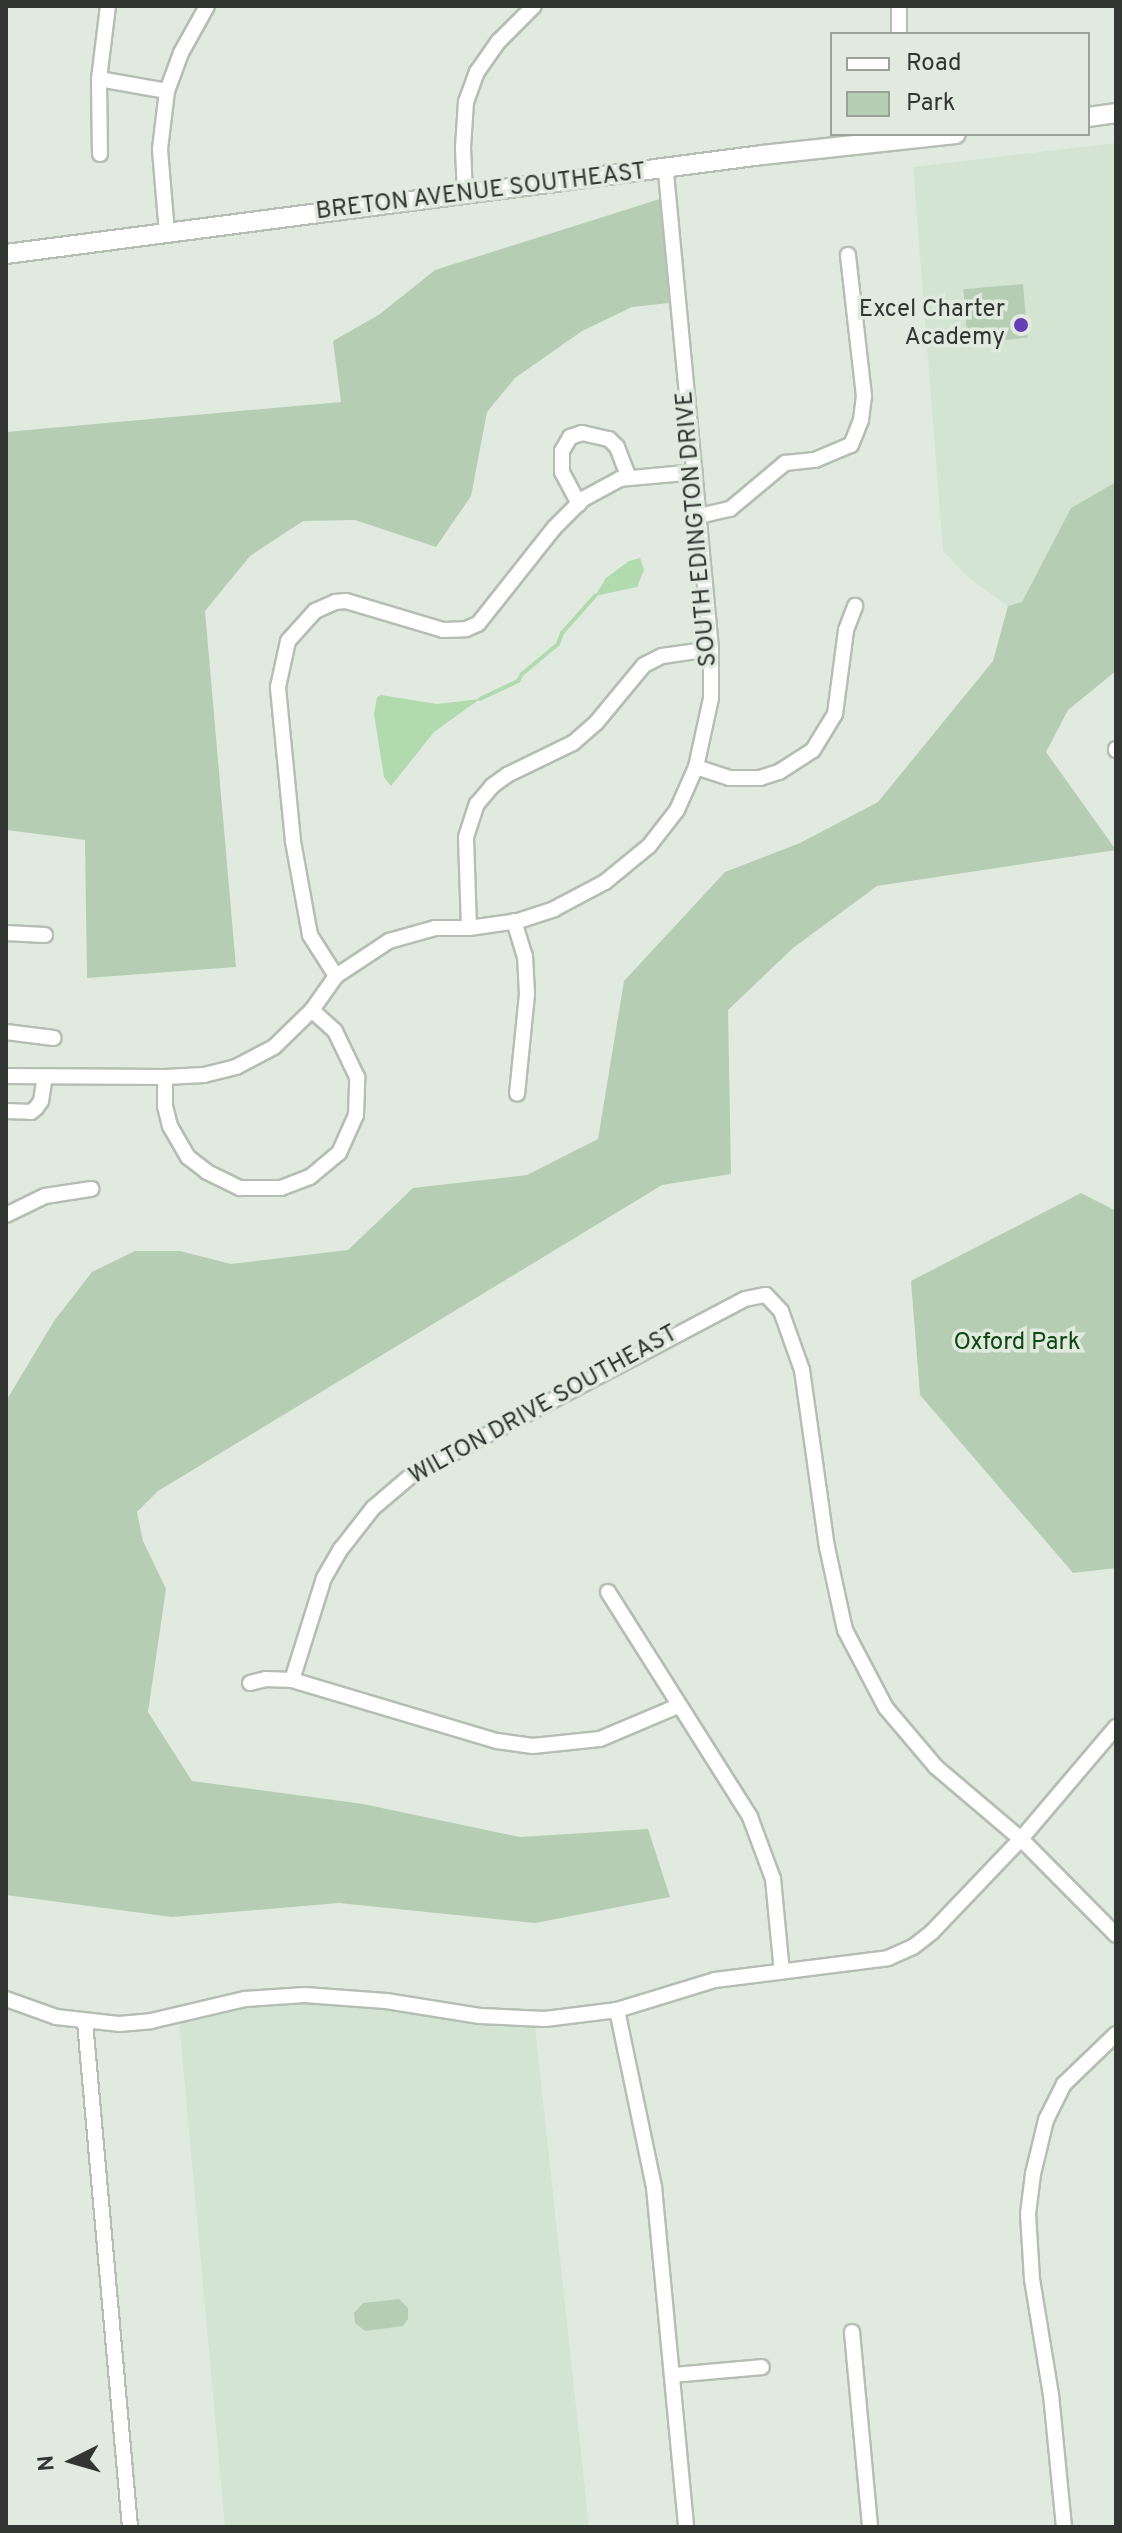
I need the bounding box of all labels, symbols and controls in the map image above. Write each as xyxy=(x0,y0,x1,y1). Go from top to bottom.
legend xyxy=(830,32,1090,136)
text: Road xyxy=(906,49,962,79)
text: Park xyxy=(906,89,956,119)
street label: BRETON AVENUE SOUTHEAST xyxy=(314,158,648,228)
place label: Excel Charter Academy xyxy=(859,297,1005,353)
marker: Excel Charter Academy xyxy=(1012,316,1030,334)
street label: SOUTH EDINGTON DRIVE xyxy=(672,390,724,668)
street label: WILTON DRIVE SOUTHEAST xyxy=(405,1320,683,1492)
park label: Oxford Park xyxy=(953,1330,1081,1358)
north arrow xyxy=(32,2421,112,2501)
text: N xyxy=(33,2454,62,2472)

